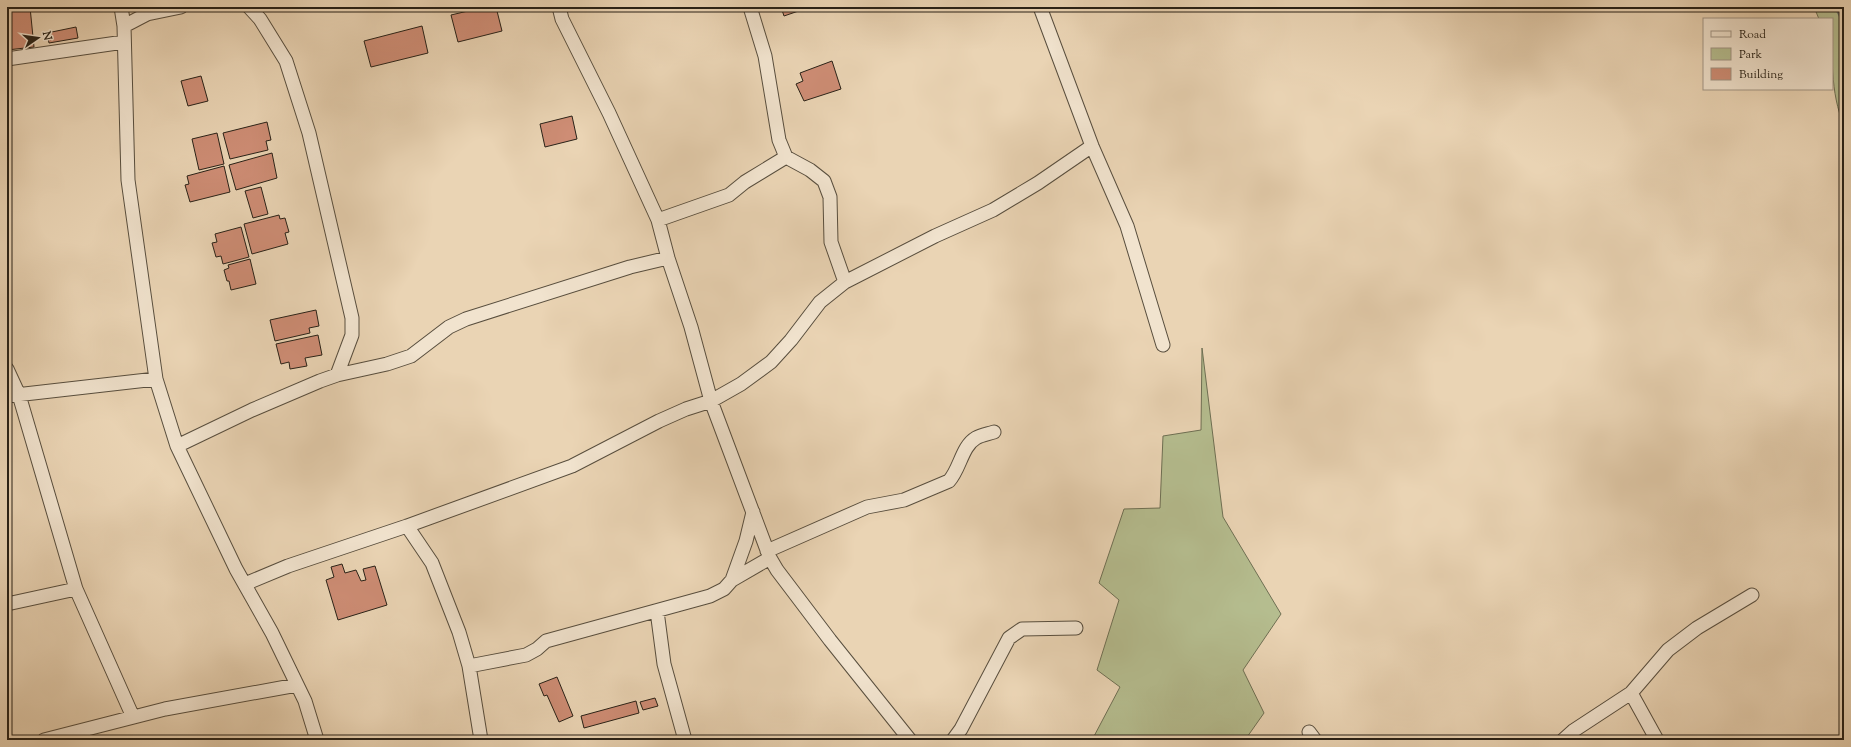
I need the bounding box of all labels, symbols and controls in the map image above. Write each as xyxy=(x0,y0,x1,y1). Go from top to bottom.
north arrow xyxy=(18,18,58,58)
legend xyxy=(1703,18,1833,90)
text: Road xyxy=(1739,26,1766,44)
text: N xyxy=(38,29,56,42)
text: Park xyxy=(1739,46,1762,64)
text: Building xyxy=(1739,66,1783,84)

